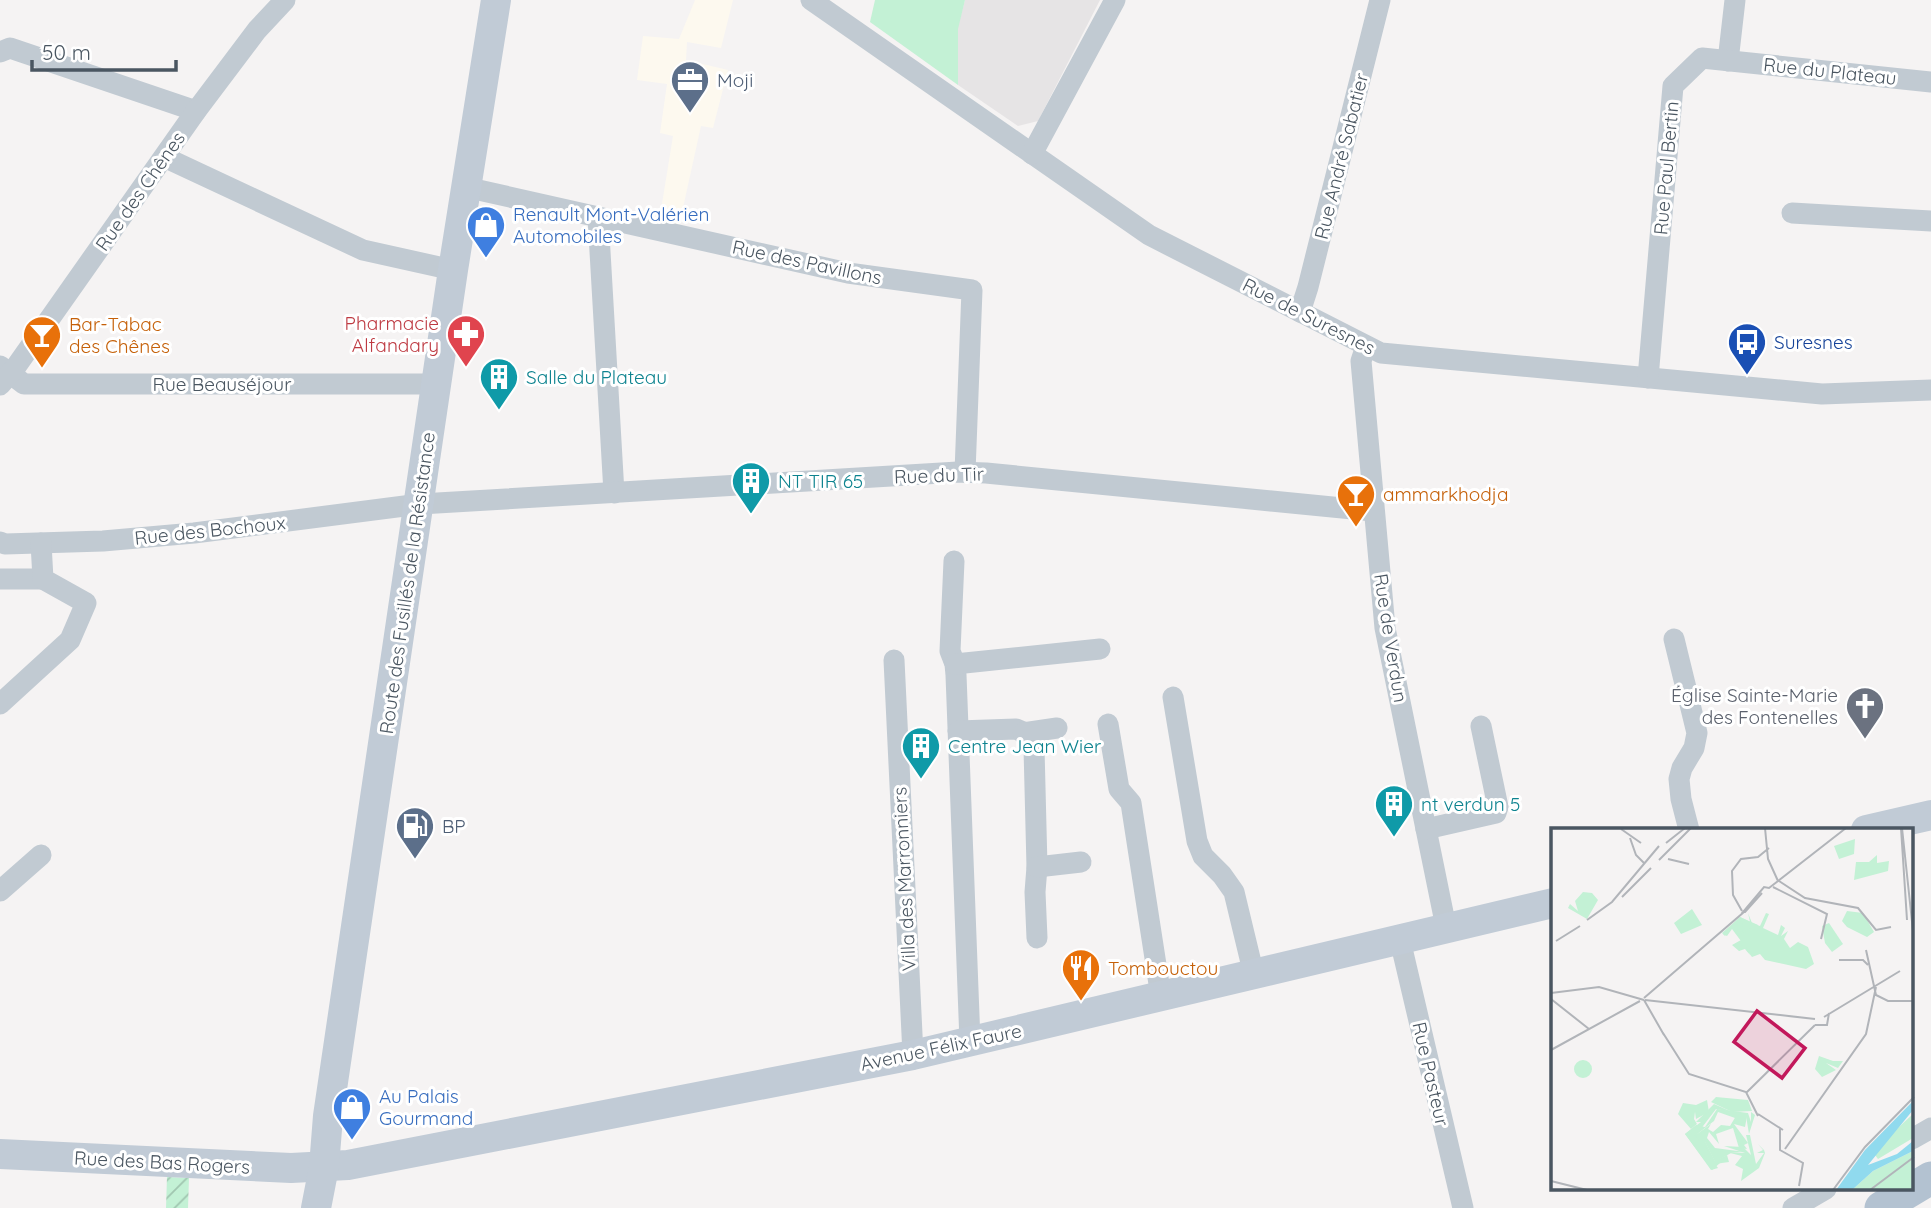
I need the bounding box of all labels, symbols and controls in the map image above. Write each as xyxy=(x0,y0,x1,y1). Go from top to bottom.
scale bar xyxy=(32,28,175,72)
text: 50 m xyxy=(42,39,91,65)
street label: Rue du Plateau xyxy=(1762,52,1898,90)
office icon: Moji xyxy=(669,59,711,114)
place label: Moji xyxy=(717,68,753,92)
street label: Rue André Sabatier xyxy=(1309,70,1373,242)
street label: Rue Paul Bertin xyxy=(1648,100,1684,236)
street label: Rue des Chênes xyxy=(90,127,190,255)
place label: Renault Mont-Valérien Automobiles xyxy=(513,202,709,248)
shop icon: Renault Mont-Valérien Automobiles xyxy=(465,204,507,259)
street label: Rue des Pavillons xyxy=(730,234,884,290)
street label: Rue de Suresnes xyxy=(1239,272,1379,360)
place label: Pharmacie Alfandary xyxy=(345,311,439,357)
place label: Bar-Tabac des Chênes xyxy=(69,312,170,358)
pharmacy icon: Pharmacie Alfandary xyxy=(445,313,487,368)
bar icon: Bar-Tabac des Chênes xyxy=(21,314,63,369)
bus stop icon: Suresnes xyxy=(1726,321,1768,376)
place label: Suresnes xyxy=(1774,330,1853,354)
building icon: Salle du Plateau xyxy=(478,356,520,411)
place label: Salle du Plateau xyxy=(526,365,667,389)
street label: Rue Beauséjour xyxy=(153,372,292,396)
street label: Route des Fusillés de la Résistance xyxy=(374,431,440,735)
building icon: NT TIR 65 xyxy=(730,460,772,515)
street label: Rue du Tir xyxy=(894,461,985,489)
place label: NT TIR 65 xyxy=(778,469,863,493)
bar icon: ammarkhodja xyxy=(1335,473,1377,528)
place label: ammarkhodja xyxy=(1383,482,1509,506)
street label: Rue des Bochoux xyxy=(133,510,287,550)
street label: Rue de Verdun xyxy=(1369,572,1413,704)
place label: Église Sainte-Marie des Fontenelles xyxy=(1671,683,1838,729)
church icon: Église Sainte-Marie des Fontenelles xyxy=(1844,685,1886,740)
building icon: Centre Jean Wier xyxy=(900,725,942,780)
place label: Centre Jean Wier xyxy=(948,734,1102,758)
building icon: nt verdun 5 xyxy=(1373,783,1415,838)
street label: Villa des Marronniers xyxy=(887,786,921,972)
place label: nt verdun 5 xyxy=(1421,792,1520,816)
fuel station icon: BP xyxy=(394,805,436,860)
place label: BP xyxy=(442,814,466,838)
inset map xyxy=(1551,828,1913,1190)
restaurant icon: Tombouctou xyxy=(1060,947,1102,1002)
place label: Tombouctou xyxy=(1108,956,1218,980)
street label: Avenue Félix Faure xyxy=(858,1018,1024,1076)
street label: Rue Pasteur xyxy=(1407,1020,1455,1129)
place label: Au Palais Gourmand xyxy=(379,1084,473,1130)
shop icon: Au Palais Gourmand xyxy=(331,1086,373,1141)
street label: Rue des Bas Rogers xyxy=(73,1145,251,1179)

